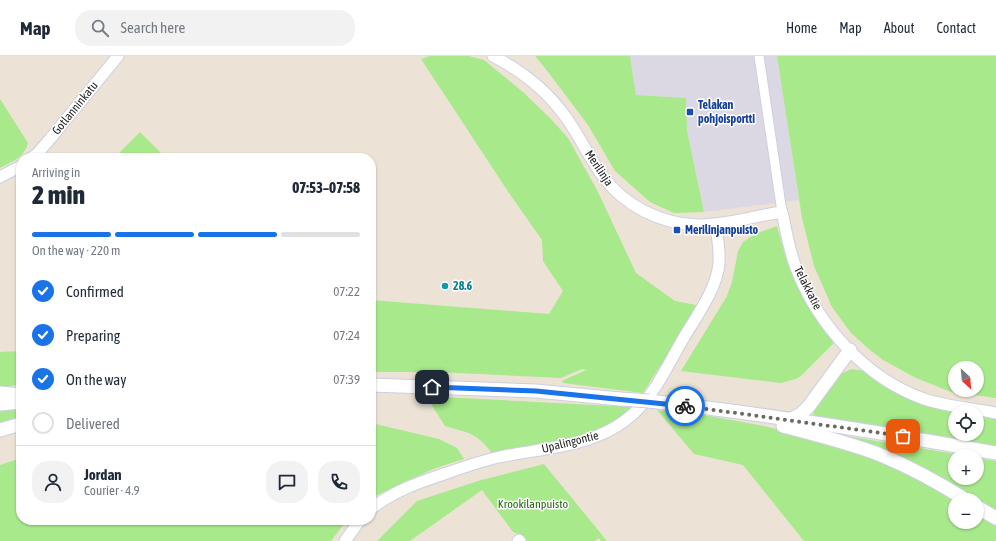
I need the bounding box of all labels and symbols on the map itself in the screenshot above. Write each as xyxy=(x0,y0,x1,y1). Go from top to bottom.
street label: Gotlanninkatu xyxy=(49,78,101,137)
place label: Telakan pohjoisportti xyxy=(698,98,755,126)
marker: Telakan pohjoisportti xyxy=(685,107,695,117)
street label: Merilinja xyxy=(582,148,616,188)
place label: Merilinjanpuisto xyxy=(685,223,759,237)
marker: Merilinjanpuisto xyxy=(672,225,682,235)
street label: Telakkatie xyxy=(791,264,825,312)
place label: 28.6 xyxy=(453,279,472,293)
marker: 28.6 xyxy=(440,281,450,291)
north arrow xyxy=(948,361,984,397)
pin xyxy=(415,370,449,404)
courier xyxy=(665,386,705,426)
pin xyxy=(886,419,920,453)
street label: Upalingontie xyxy=(540,428,600,456)
park label: Krookilanpuisto xyxy=(498,497,569,511)

